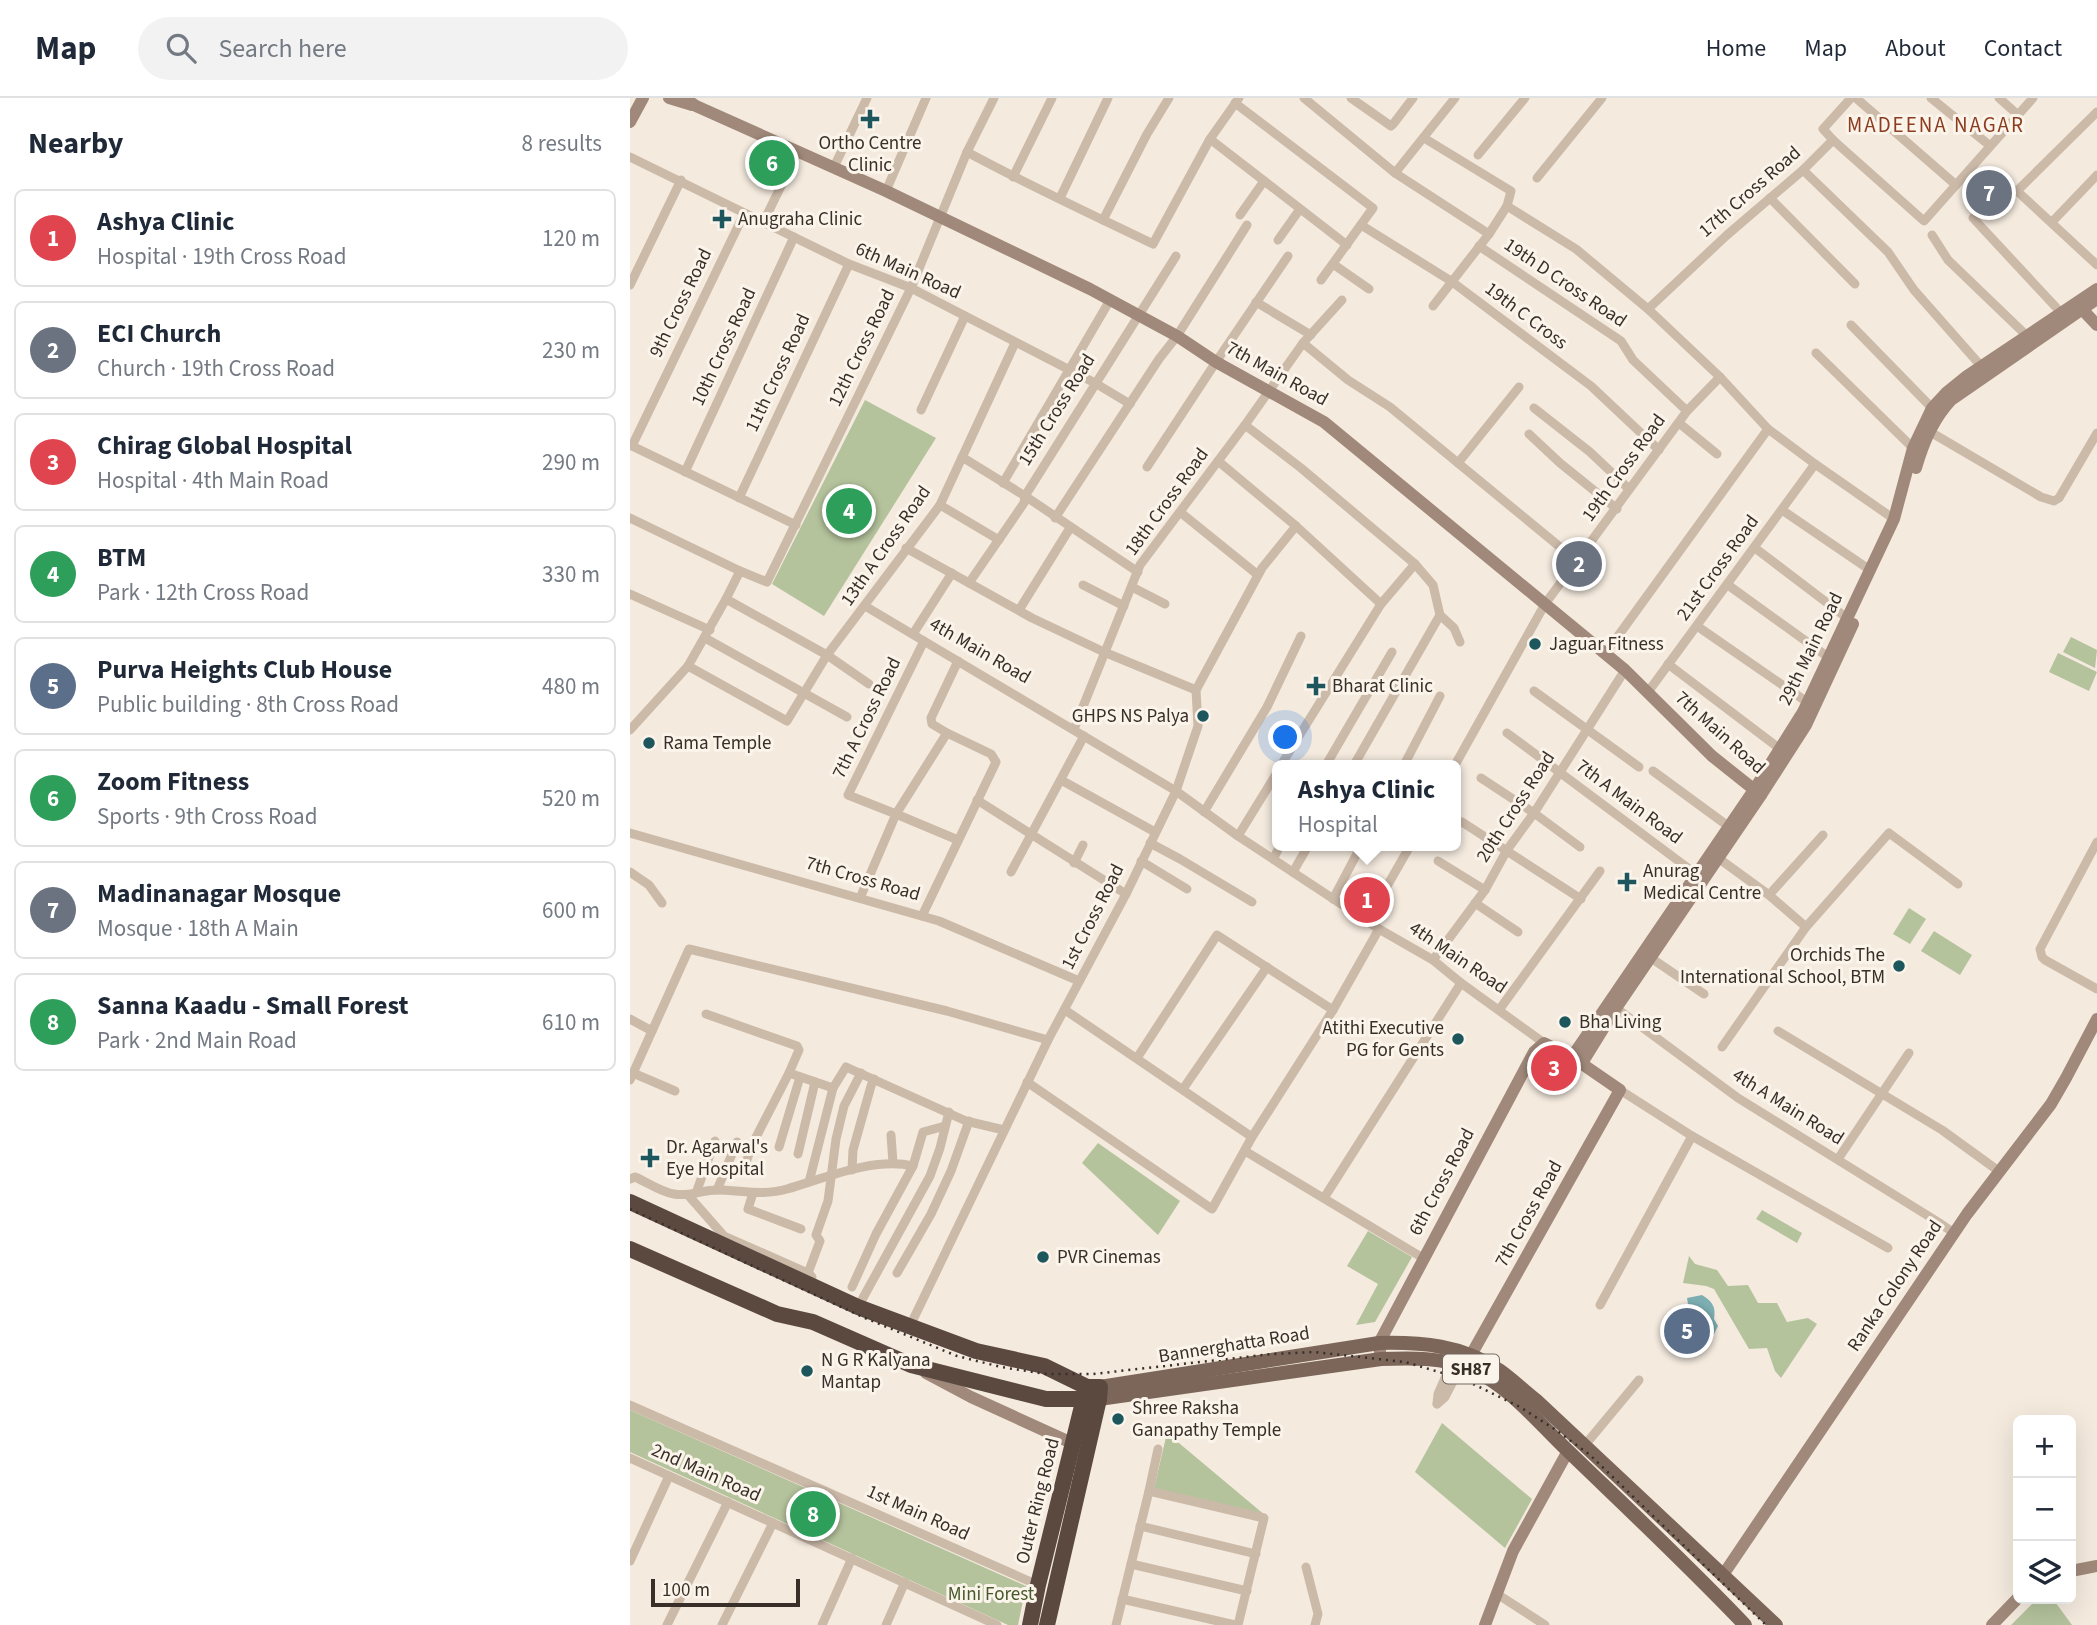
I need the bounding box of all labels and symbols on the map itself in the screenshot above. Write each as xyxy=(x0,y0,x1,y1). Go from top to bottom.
marker: Ortho Centre Clinic xyxy=(860,109,880,129)
district label: MADEENA NAGAR xyxy=(1847,110,2025,140)
place label: Ortho Centre Clinic xyxy=(819,130,921,179)
pin: 6 xyxy=(749,137,795,189)
street label: 17th Cross Road xyxy=(1693,140,1807,244)
pin: 7 xyxy=(1966,167,2012,219)
place label: Anugraha Clinic xyxy=(738,206,862,233)
marker: Anugraha Clinic xyxy=(712,209,732,229)
street label: 19th D Cross Road xyxy=(1498,232,1632,334)
street label: 6th Main Road xyxy=(851,236,965,306)
street label: 9th Cross Road xyxy=(643,244,719,362)
street label: 19th C Cross xyxy=(1479,276,1573,356)
street label: 10th Cross Road xyxy=(685,284,763,410)
street label: 12th Cross Road xyxy=(822,285,902,411)
street label: 11th Cross Road xyxy=(739,310,817,436)
street label: 7th Main Road xyxy=(1221,335,1333,413)
street label: 15th Cross Road xyxy=(1012,349,1102,471)
street label: 19th Cross Road xyxy=(1576,409,1672,527)
street label: 18th Cross Road xyxy=(1119,443,1215,561)
street label: 13th A Cross Road xyxy=(834,480,938,612)
pin: 4 xyxy=(826,485,872,537)
street label: 21st Cross Road xyxy=(1670,510,1766,626)
pin: 2 xyxy=(1556,538,1602,590)
street label: 29th Main Road xyxy=(1772,588,1850,710)
street label: 4th Main Road xyxy=(924,611,1036,691)
place label: Jaguar Fitness xyxy=(1549,631,1664,658)
marker: Jaguar Fitness xyxy=(1527,636,1543,652)
street label: 7th A Cross Road xyxy=(826,653,908,783)
place label: Bharat Clinic xyxy=(1332,673,1433,700)
marker: Bharat Clinic xyxy=(1306,676,1326,696)
street label: 7th Main Road xyxy=(1669,685,1771,781)
place label: GHPS NS Palya xyxy=(1072,703,1189,730)
marker: GHPS NS Palya xyxy=(1195,708,1211,724)
your location xyxy=(1268,720,1302,754)
place label: Rama Temple xyxy=(663,730,771,757)
marker: Rama Temple xyxy=(641,735,657,751)
street label: 20th Cross Road xyxy=(1470,746,1562,868)
street label: 7th A Main Road xyxy=(1570,753,1688,851)
street label: 7th Cross Road xyxy=(803,850,923,908)
place label: Anurag Medical Centre xyxy=(1643,858,1761,907)
street label: 1st Cross Road xyxy=(1055,860,1131,974)
marker: Anurag Medical Centre xyxy=(1617,872,1637,892)
pin: 1 xyxy=(1344,874,1390,926)
street label: 4th Main Road xyxy=(1404,915,1512,1001)
place label: Orchids The International School, BTM xyxy=(1680,942,1885,991)
marker: Orchids The International School, BTM xyxy=(1891,958,1907,974)
place label: Bha Living xyxy=(1579,1009,1662,1036)
marker: Bha Living xyxy=(1557,1014,1573,1030)
place label: Atithi Executive PG for Gents xyxy=(1322,1015,1444,1064)
marker: Atithi Executive PG for Gents xyxy=(1450,1031,1466,1047)
pin: 3 xyxy=(1531,1042,1577,1094)
street label: 4th A Main Road xyxy=(1727,1062,1849,1152)
street label: 6th Cross Road xyxy=(1402,1124,1482,1240)
place label: Dr. Agarwal's Eye Hospital xyxy=(666,1134,768,1183)
marker: Dr. Agarwal's Eye Hospital xyxy=(640,1148,660,1168)
street label: 7th Cross Road xyxy=(1489,1156,1569,1272)
street label: Ranka Colony Road xyxy=(1841,1215,1949,1357)
place label: PVR Cinemas xyxy=(1057,1244,1161,1271)
marker: PVR Cinemas xyxy=(1035,1249,1051,1265)
pin: 5 xyxy=(1664,1305,1710,1357)
street label: Bannerghatta Road xyxy=(1156,1320,1312,1370)
place label: N G R Kalyana Mantap xyxy=(821,1347,931,1396)
road number: SH87 xyxy=(1443,1354,1499,1384)
marker: N G R Kalyana Mantap xyxy=(799,1363,815,1379)
place label: Shree Raksha Ganapathy Temple xyxy=(1132,1395,1281,1444)
marker: Shree Raksha Ganapathy Temple xyxy=(1110,1411,1126,1427)
street label: Outer Ring Road xyxy=(1009,1435,1067,1567)
street label: 2nd Main Road xyxy=(647,1437,765,1509)
street label: 1st Main Road xyxy=(862,1478,974,1548)
pin: 8 xyxy=(790,1488,836,1540)
scale bar xyxy=(651,1576,800,1608)
park label: Mini Forest xyxy=(948,1581,1035,1608)

